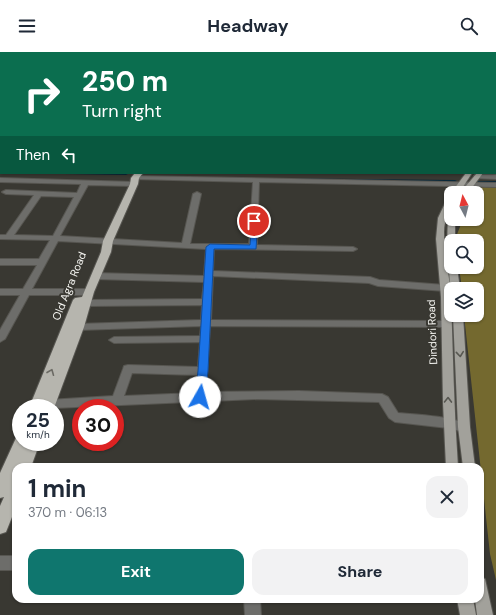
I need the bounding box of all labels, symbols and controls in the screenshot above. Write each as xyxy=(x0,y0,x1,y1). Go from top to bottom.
text: Headway xyxy=(207,14,289,38)
icon: menu xyxy=(16,15,38,37)
icon: search xyxy=(458,15,480,37)
text: 250 m xyxy=(82,63,168,100)
icon: right xyxy=(16,68,68,120)
text: Turn right xyxy=(82,99,162,123)
icon: left xyxy=(58,144,80,166)
text: Then xyxy=(16,145,50,165)
north arrow xyxy=(444,186,484,226)
map controls xyxy=(444,186,484,322)
pin xyxy=(237,204,271,238)
icon: arrive xyxy=(243,210,265,232)
button: search xyxy=(444,234,484,274)
street label: Old Agra Road xyxy=(49,250,89,322)
button: layers xyxy=(444,282,484,322)
street label: Dindori Road xyxy=(424,299,440,365)
one-way arrow xyxy=(455,351,464,357)
one-way arrow xyxy=(46,369,54,376)
position arrow xyxy=(179,376,221,418)
one-way arrow xyxy=(444,397,453,403)
speed limit sign: 30 xyxy=(72,399,124,451)
text: 25 xyxy=(26,407,50,433)
text: km/h xyxy=(26,428,50,441)
text: 1 min xyxy=(28,473,86,504)
button: close xyxy=(426,476,468,518)
text: 370 m · 06:13 xyxy=(28,504,107,521)
button: Exit xyxy=(28,549,244,595)
button: Share xyxy=(252,549,468,595)

